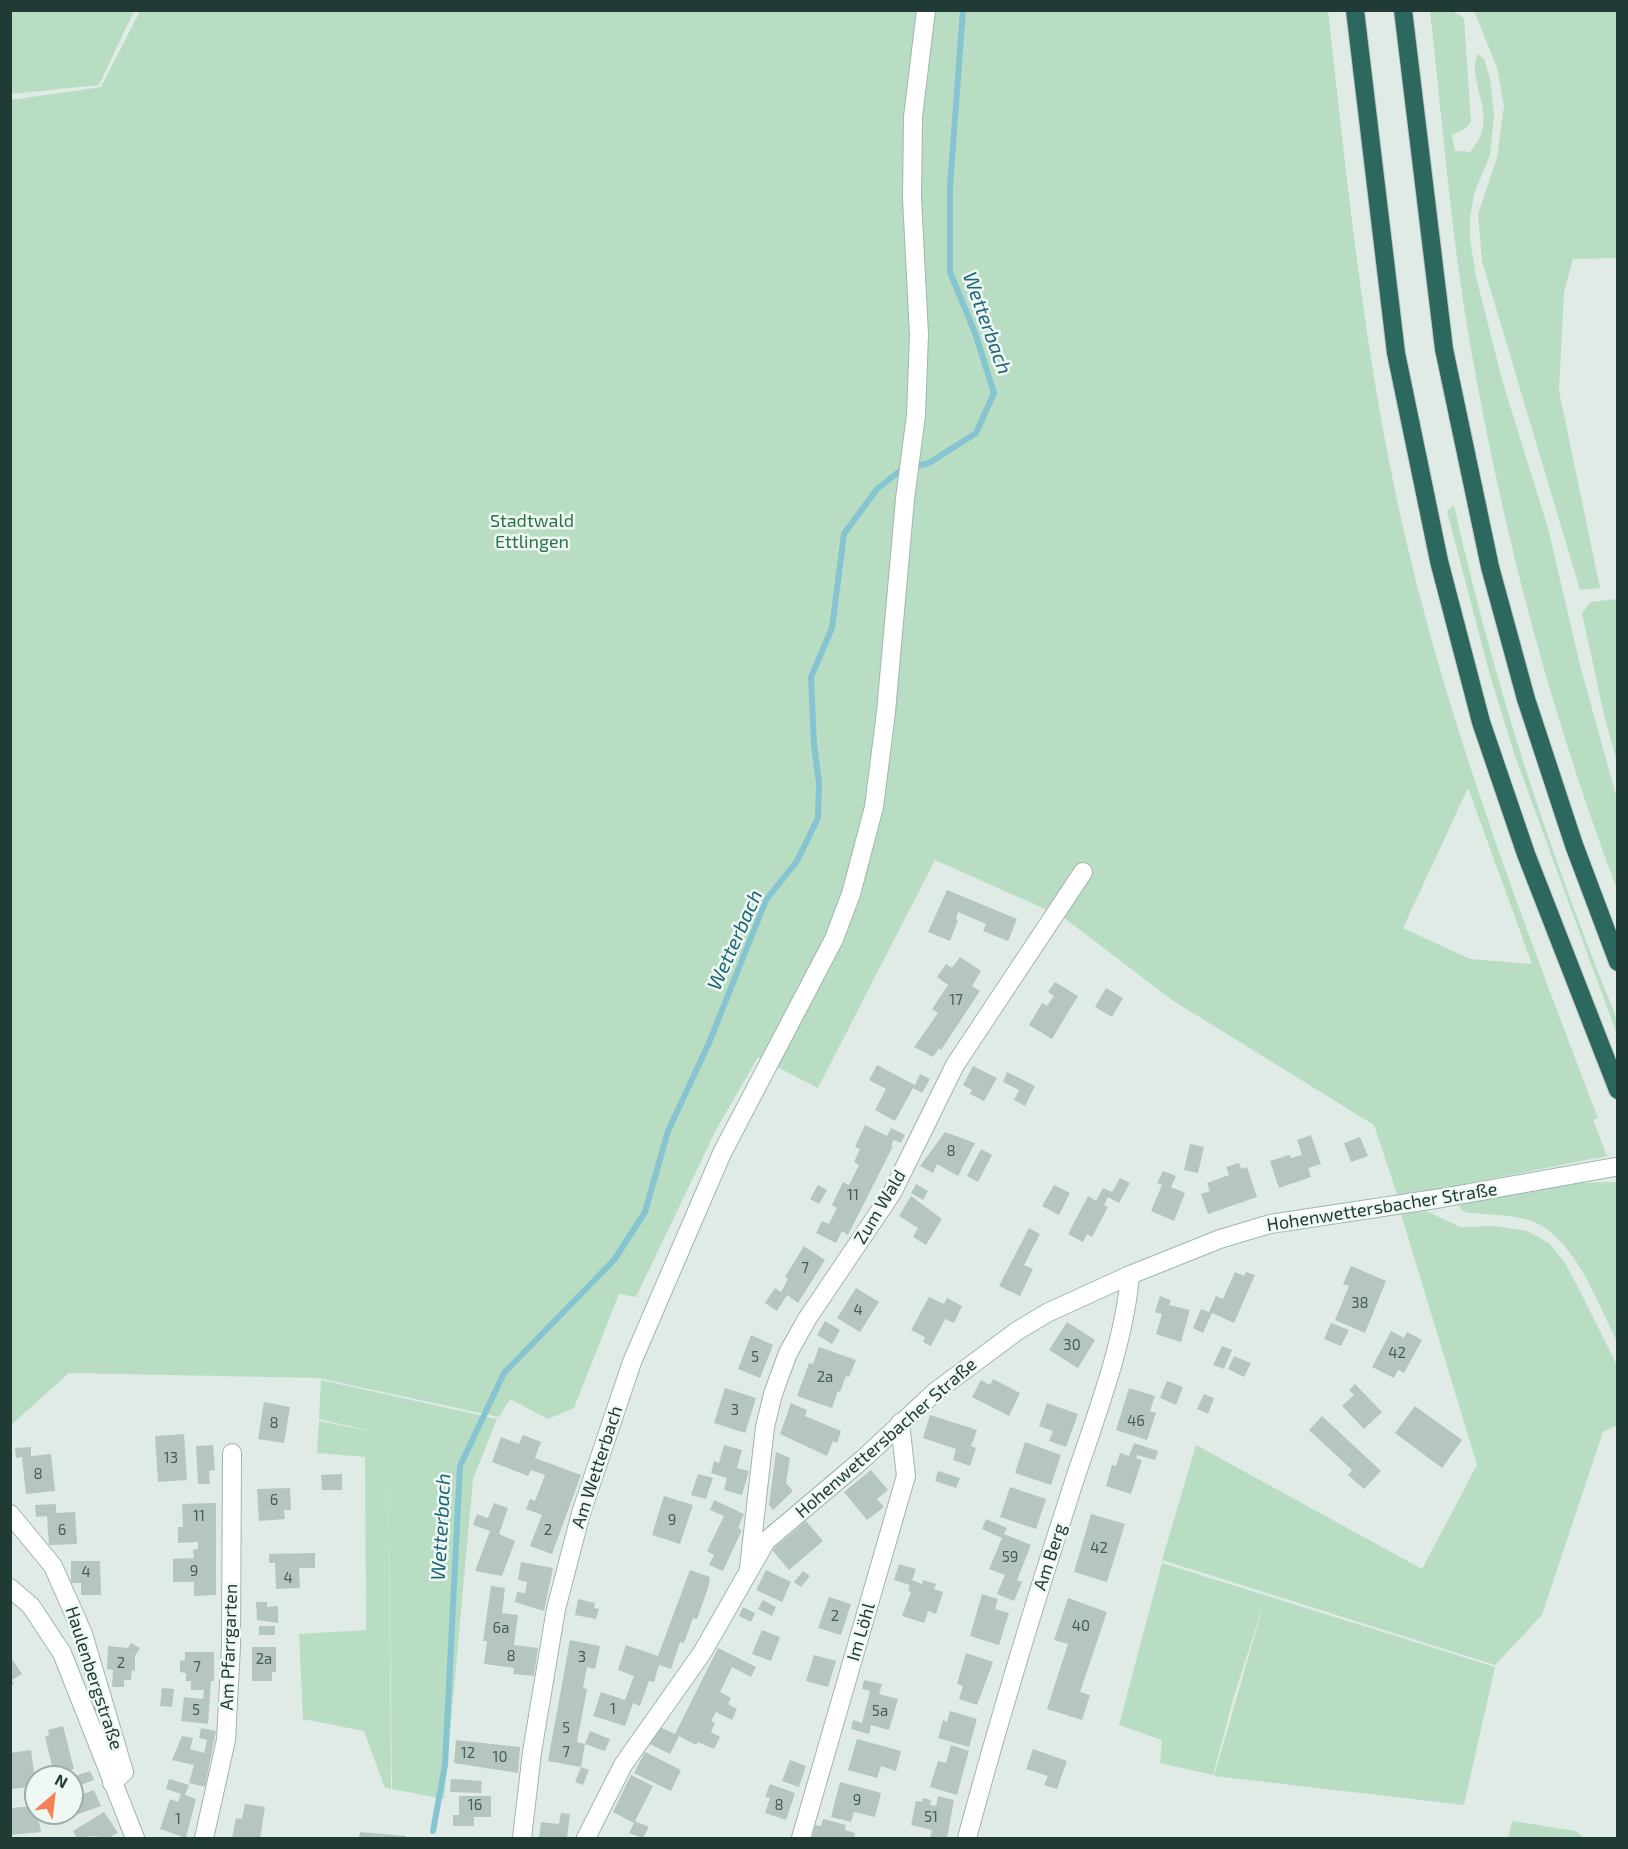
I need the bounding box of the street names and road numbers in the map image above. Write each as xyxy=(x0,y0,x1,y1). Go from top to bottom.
street label: Zum Wald xyxy=(849,1166,911,1248)
street label: Hohenwettersbacher Straße xyxy=(1265,1178,1499,1236)
street label: Hohenwettersbacher Straße xyxy=(791,1353,981,1523)
street label: Am Wetterbach xyxy=(567,1403,627,1531)
street label: Am Berg xyxy=(1029,1521,1071,1593)
street label: Am Pfarrgarten xyxy=(216,1583,242,1711)
street label: Im Löhl xyxy=(842,1600,880,1664)
street label: Haulenbergstraße xyxy=(61,1603,127,1753)

